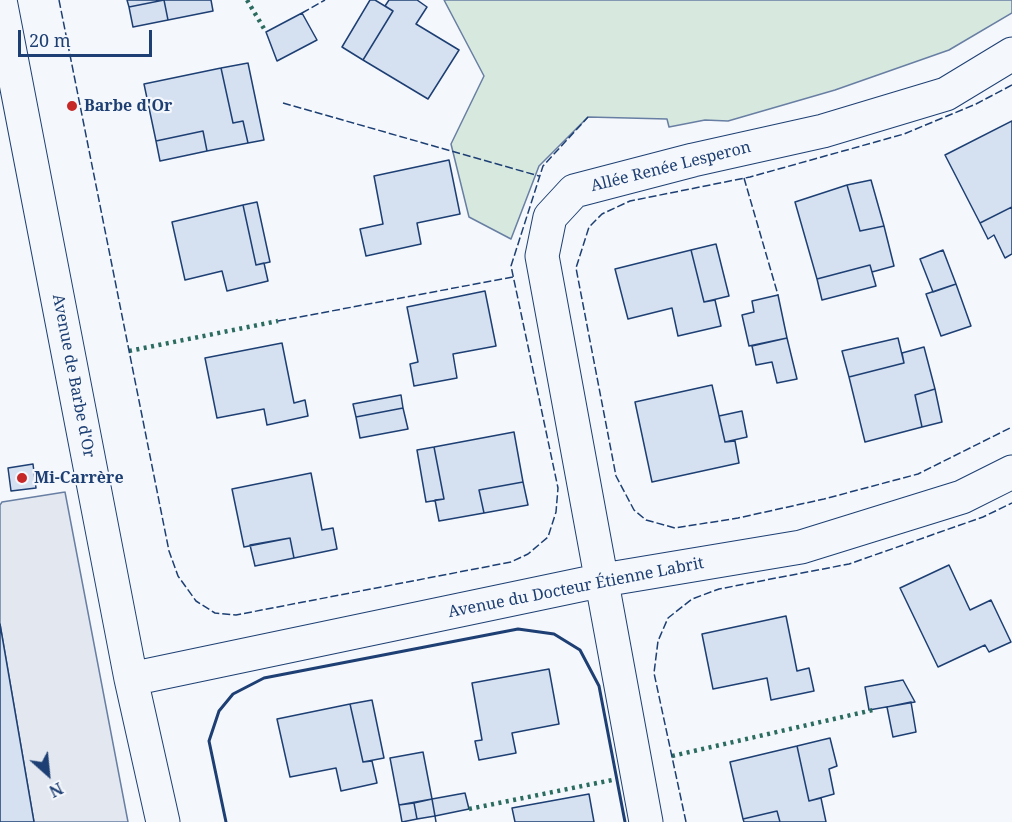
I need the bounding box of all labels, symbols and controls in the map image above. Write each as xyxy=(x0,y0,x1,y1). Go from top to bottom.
scale bar xyxy=(21,18,154,56)
text: 20 m xyxy=(29,28,71,52)
place label: Barbe d'Or xyxy=(84,96,172,116)
marker: Barbe d'Or xyxy=(65,99,79,113)
street label: Allée Renée Lesperon xyxy=(589,138,753,196)
street label: Avenue de Barbe d'Or xyxy=(48,293,98,459)
place label: Mi-Carrère xyxy=(34,468,124,488)
marker: Mi-Carrère xyxy=(15,471,29,485)
street label: Avenue du Docteur Étienne Labrit xyxy=(447,554,705,622)
north arrow xyxy=(18,744,78,804)
text: N xyxy=(46,777,67,803)

